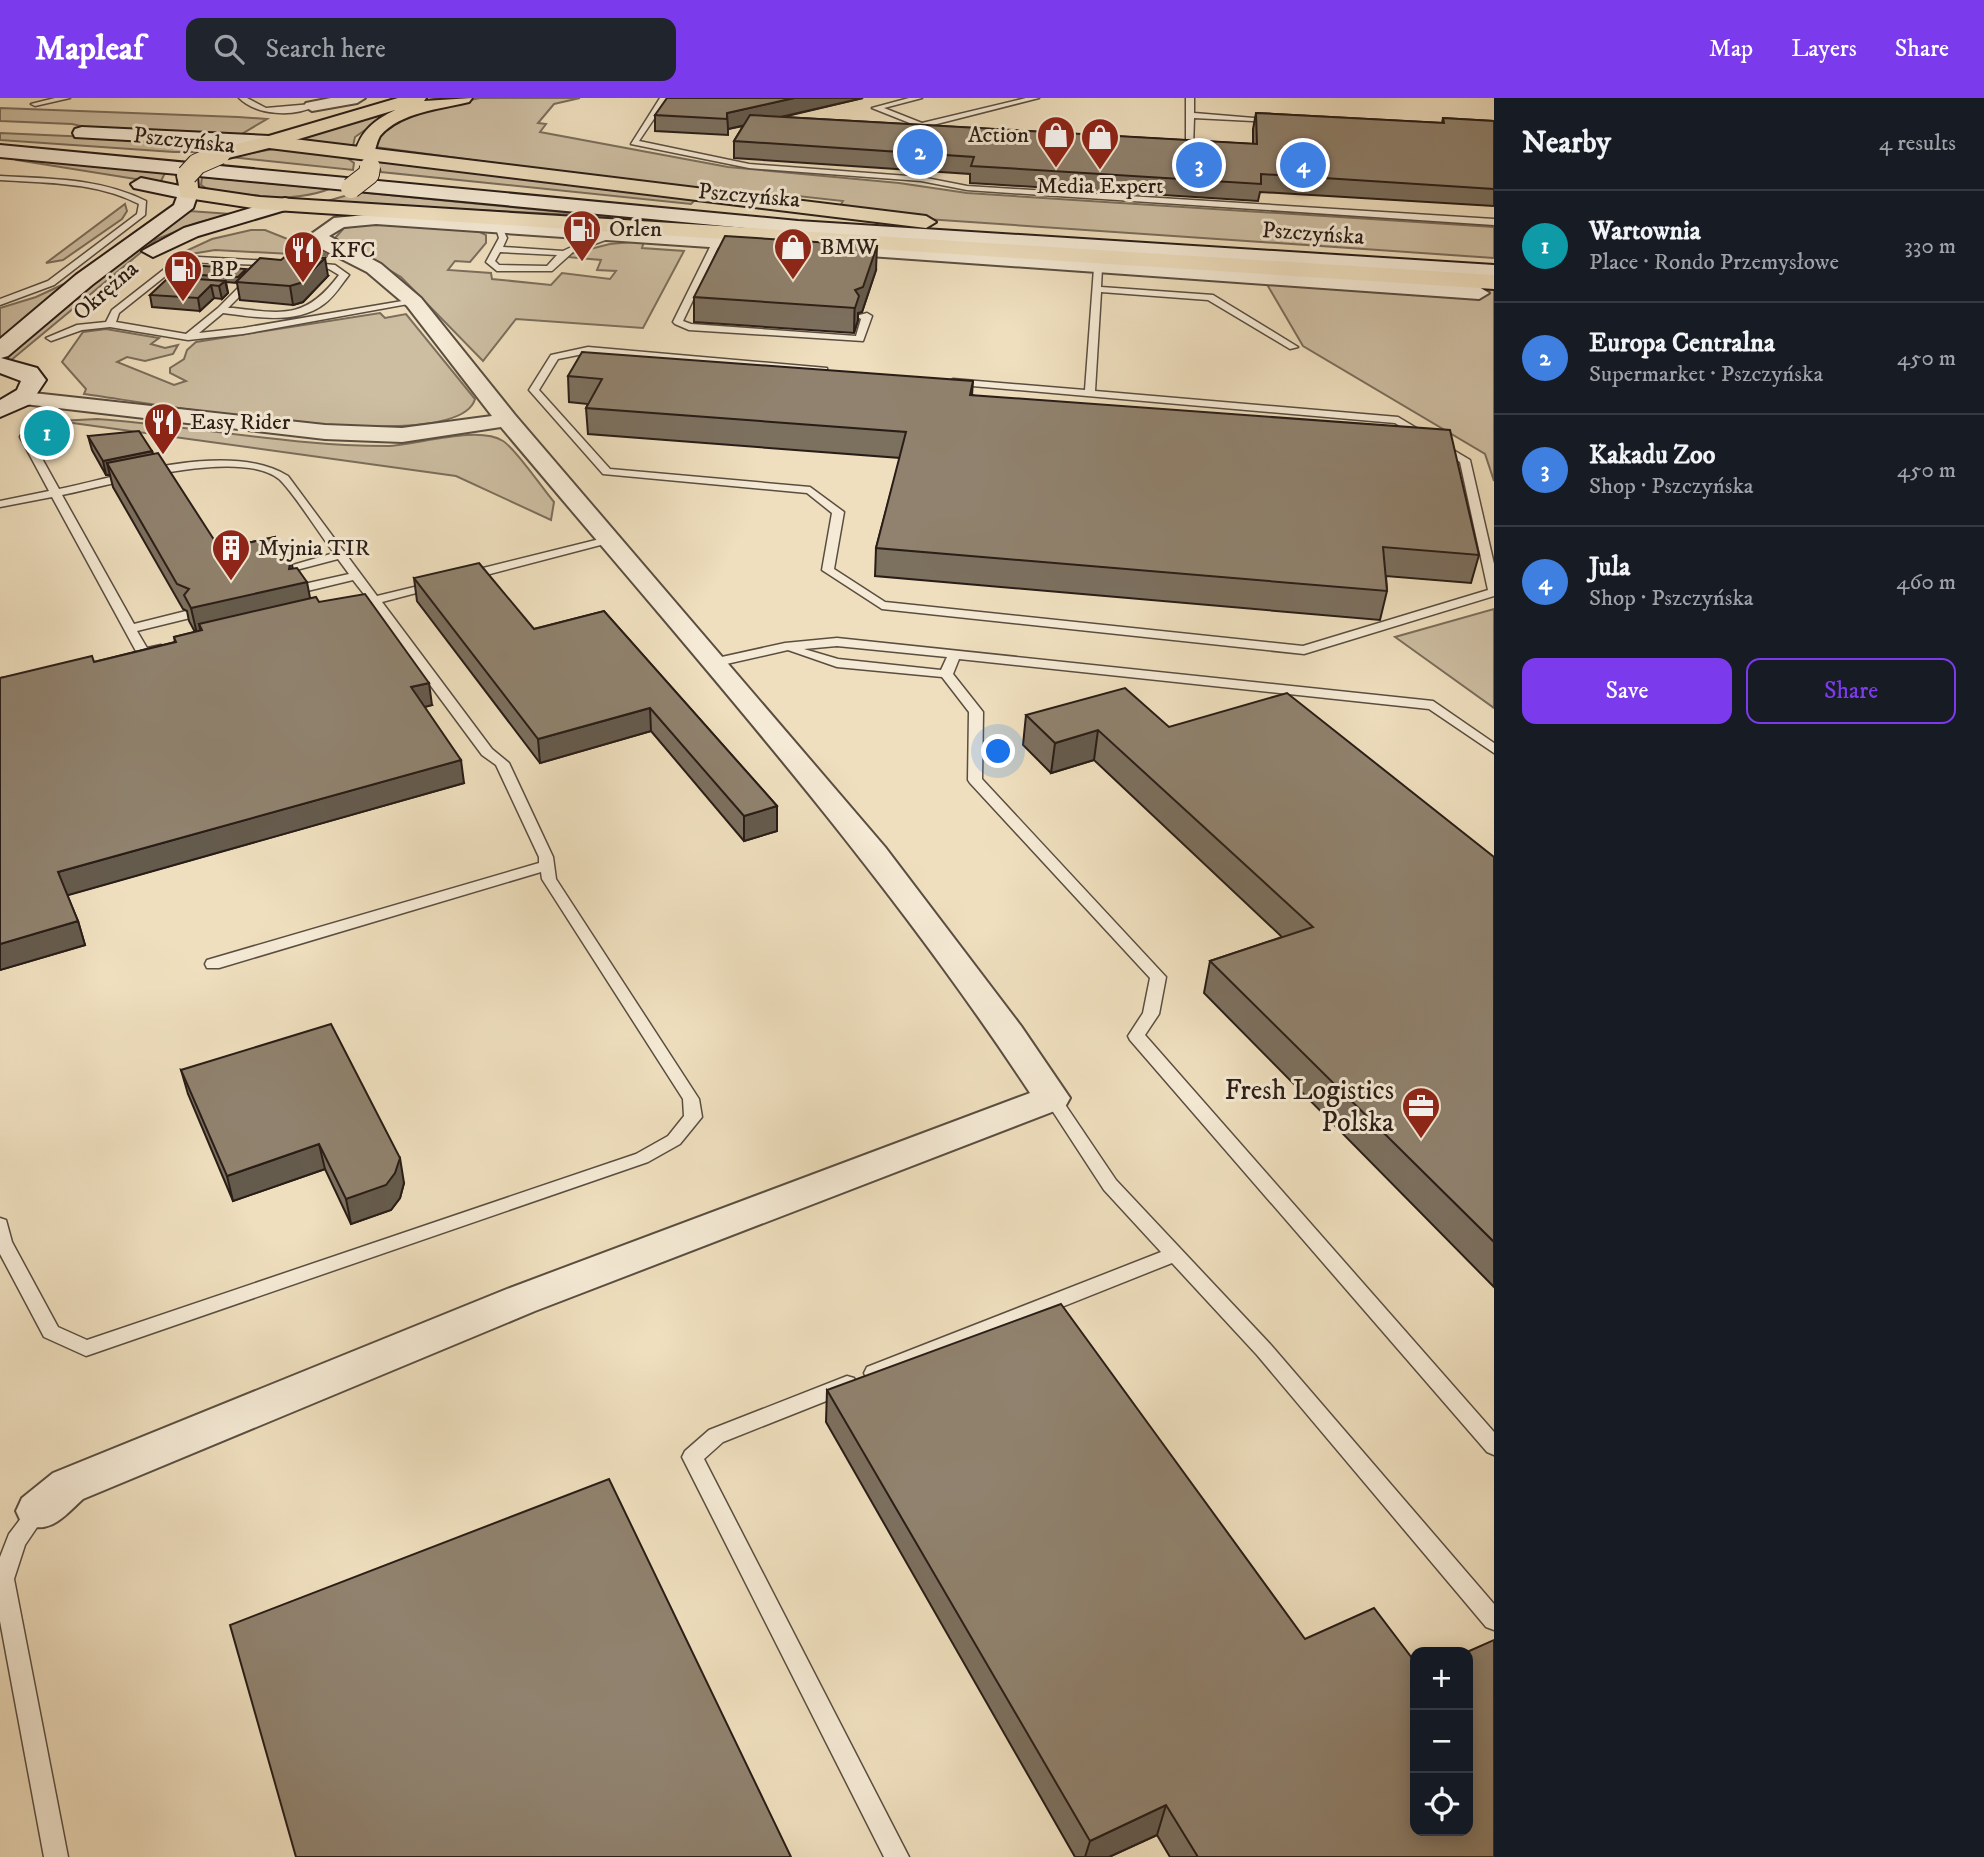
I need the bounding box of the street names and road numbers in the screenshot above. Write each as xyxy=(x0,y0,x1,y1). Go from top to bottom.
street label: Pszczyńska xyxy=(132,121,237,161)
street label: Pszczyńska xyxy=(697,177,801,215)
street label: Pszczyńska xyxy=(1261,216,1365,252)
street label: Okrężna xyxy=(67,255,145,327)

